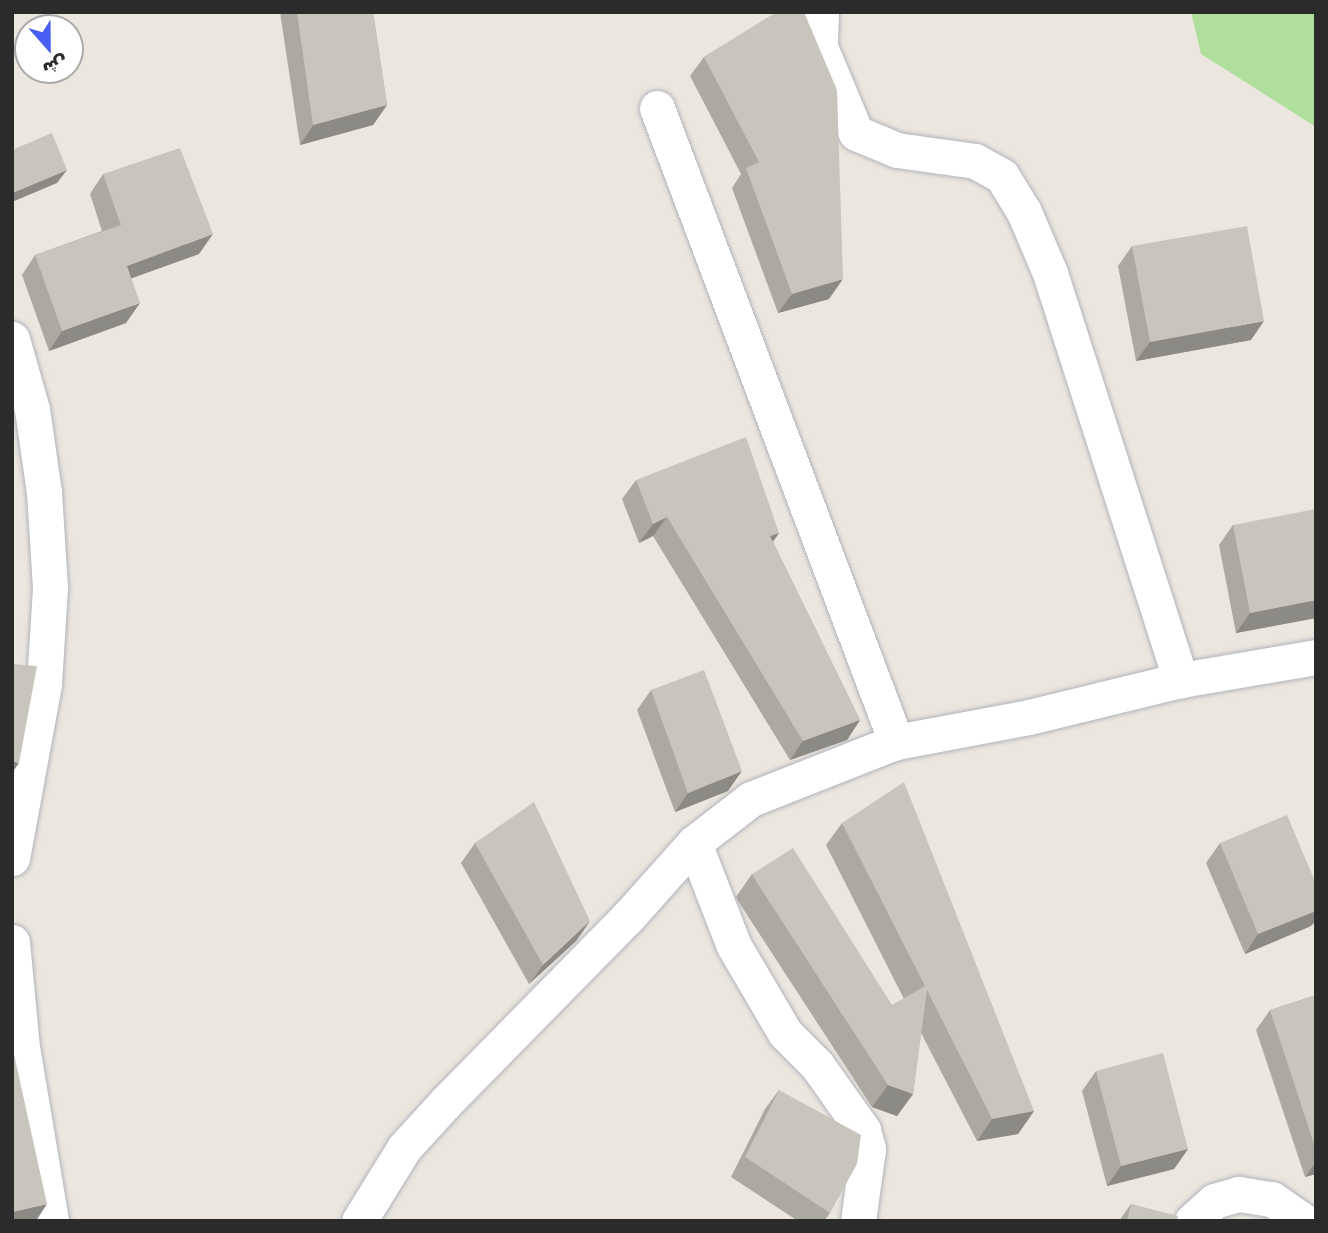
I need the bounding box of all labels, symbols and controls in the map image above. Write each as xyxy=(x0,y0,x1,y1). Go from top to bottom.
north arrow xyxy=(14,14,84,84)
text: ش xyxy=(40,52,72,82)

